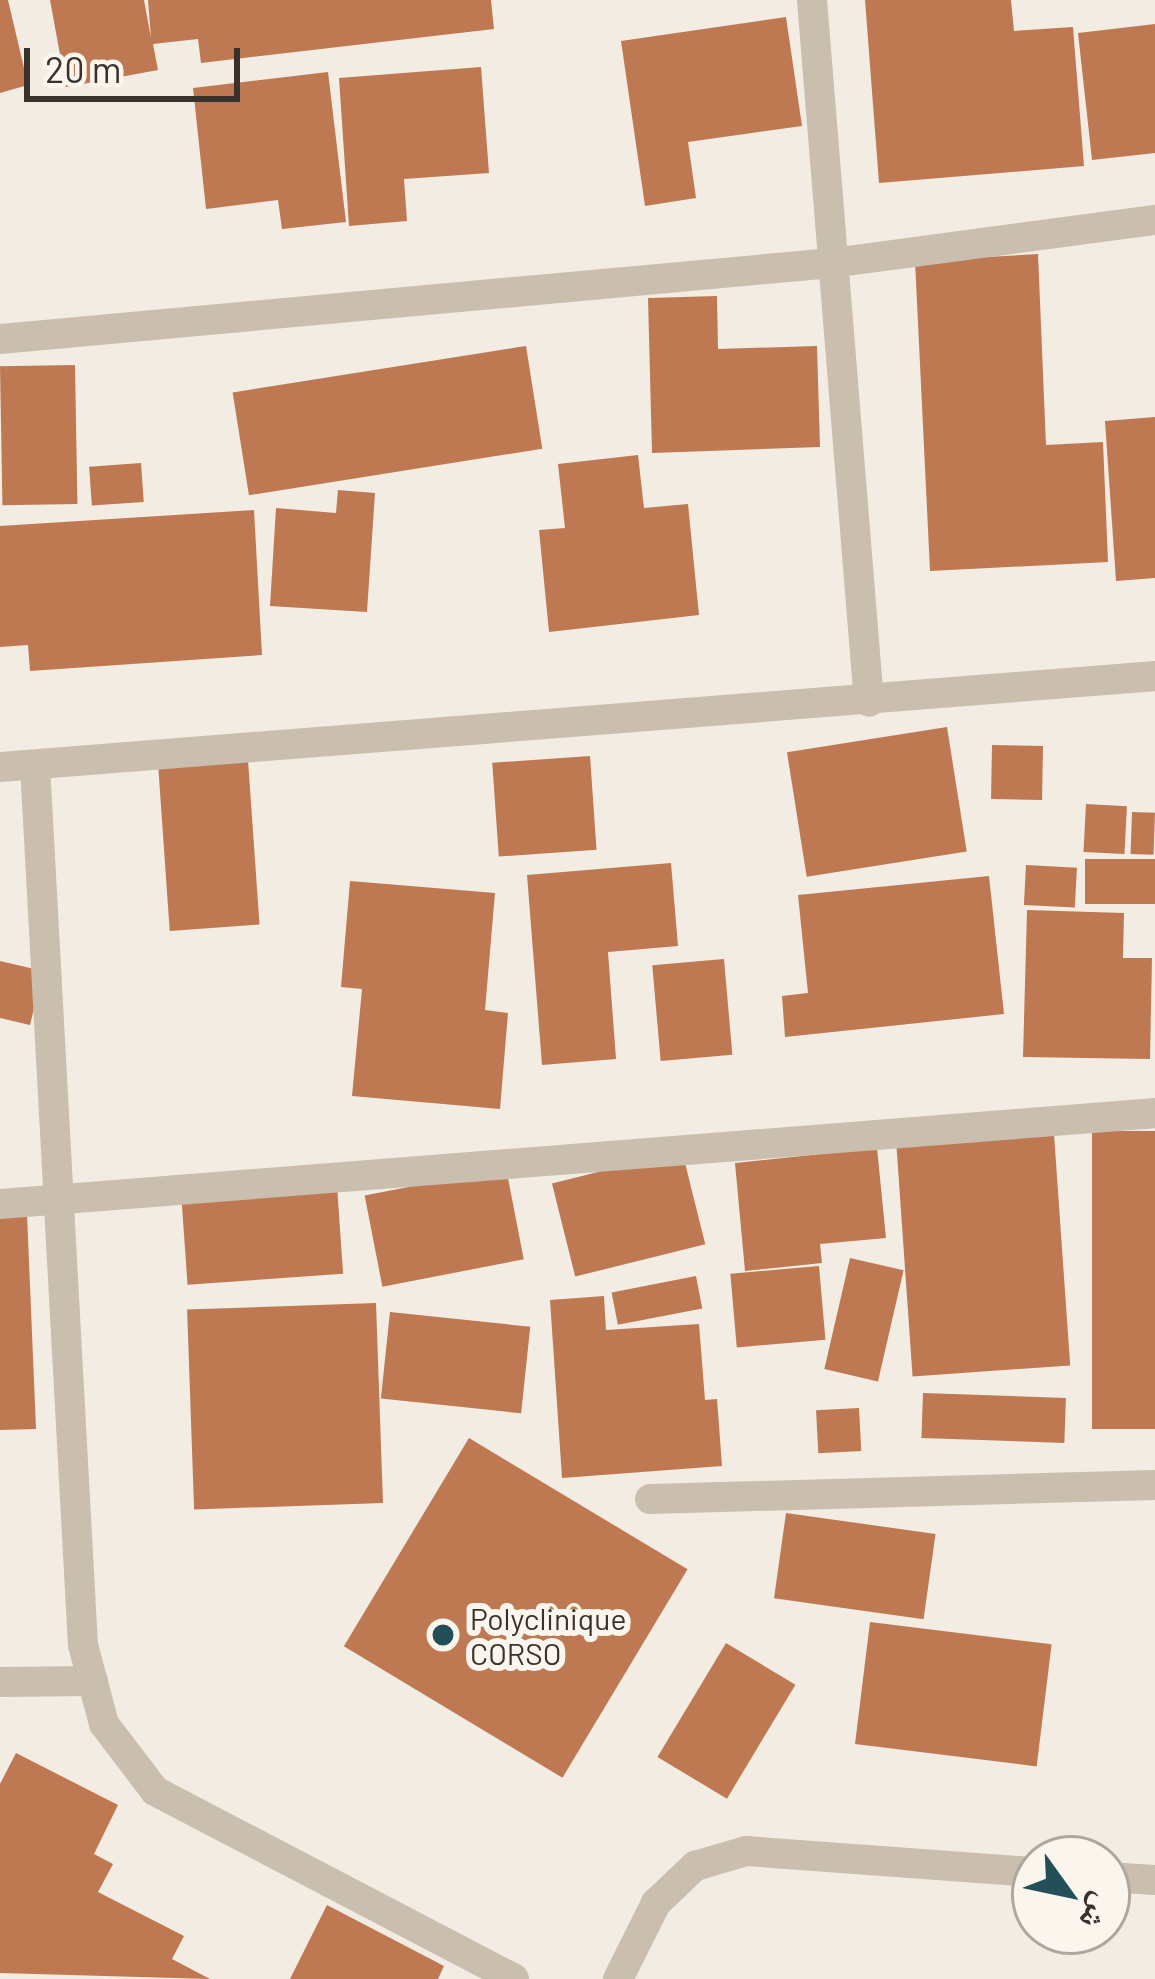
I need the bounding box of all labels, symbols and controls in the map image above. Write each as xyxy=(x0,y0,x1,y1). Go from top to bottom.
scale bar xyxy=(30,24,246,98)
text: 20 m xyxy=(45,47,122,90)
place label: Polyclinique CORSO xyxy=(470,1600,626,1670)
marker: Polyclinique CORSO xyxy=(427,1619,459,1651)
north arrow xyxy=(1011,1835,1131,1955)
text: ش xyxy=(1072,1887,1125,1939)

